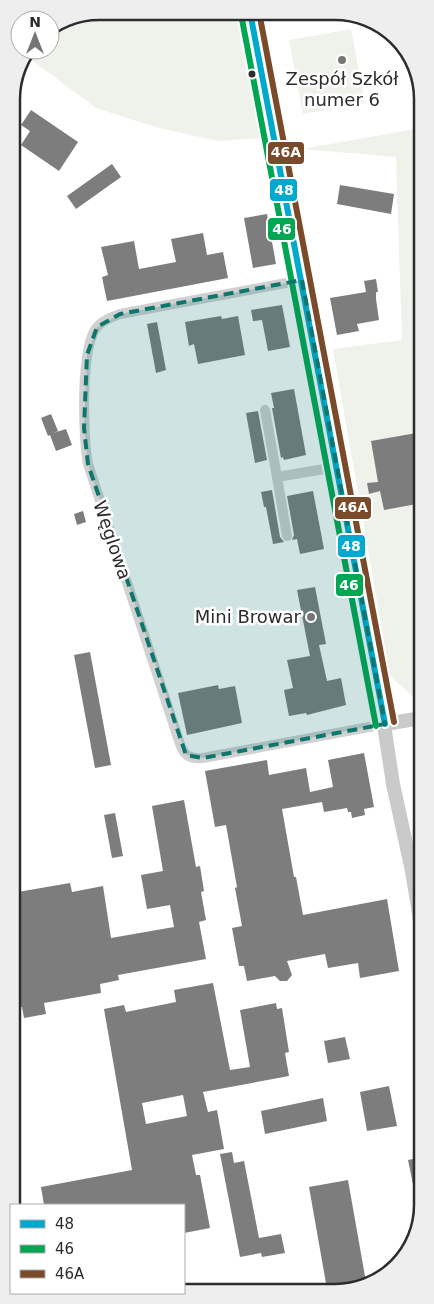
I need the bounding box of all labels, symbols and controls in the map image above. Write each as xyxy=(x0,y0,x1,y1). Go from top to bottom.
north arrow xyxy=(10,10,60,60)
text: N xyxy=(29,14,41,30)
marker: Zespół Szkół numer 6 xyxy=(336,54,348,66)
place label: Zespół Szkół numer 6 xyxy=(286,68,399,110)
unlabelled marker xyxy=(247,69,257,79)
line badge: 46A xyxy=(267,141,305,165)
text: 46A xyxy=(271,144,301,160)
line badge: 48 xyxy=(269,178,298,202)
text: 48 xyxy=(274,182,294,198)
line badge: 46 xyxy=(267,217,296,241)
text: 46 xyxy=(272,221,292,237)
line badge: 46A xyxy=(334,496,372,520)
street label: Węglowa xyxy=(89,498,136,582)
text: 46A xyxy=(338,499,368,515)
line badge: 48 xyxy=(337,534,366,558)
text: 48 xyxy=(341,538,361,554)
line badge: 46 xyxy=(335,573,364,597)
text: 46 xyxy=(339,577,359,593)
place label: Mini Browar xyxy=(195,606,302,627)
marker: Mini Browar xyxy=(305,611,317,623)
legend xyxy=(10,1204,185,1294)
text: 48 xyxy=(55,1215,74,1233)
text: 46 xyxy=(55,1240,74,1258)
text: 46A xyxy=(55,1265,85,1283)

